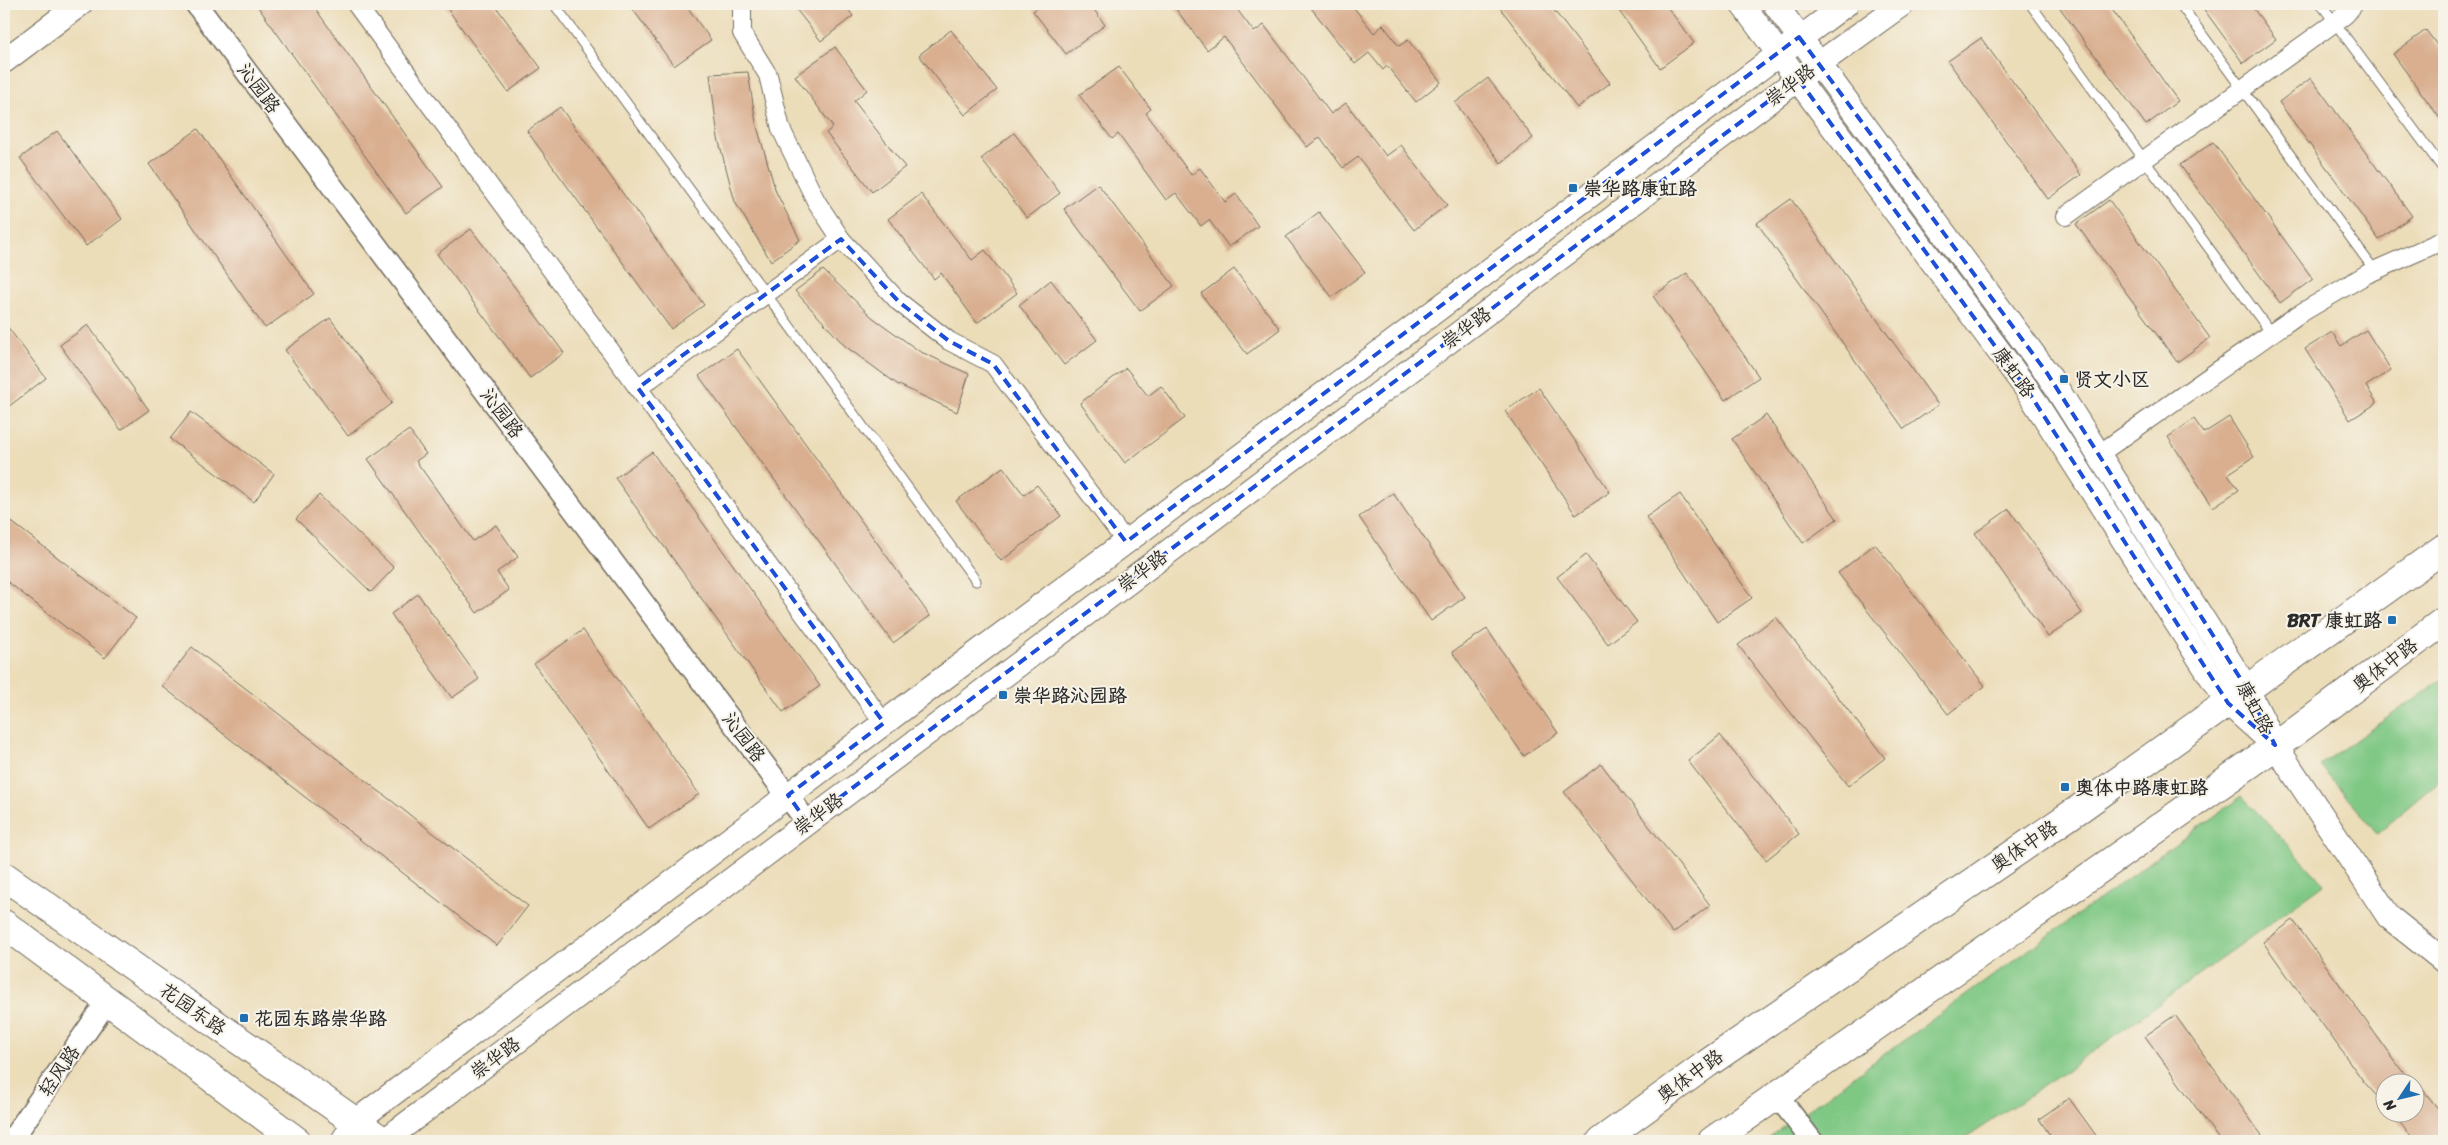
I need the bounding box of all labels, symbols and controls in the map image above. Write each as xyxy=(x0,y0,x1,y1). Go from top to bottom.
street label: 沁园路 xyxy=(229,55,289,121)
street label: 崇华路 xyxy=(1757,55,1823,115)
place label: 崇华路康虹路 xyxy=(1583,172,1697,205)
marker: 崇华路康虹路 xyxy=(1567,182,1579,194)
street label: 崇华路 xyxy=(1433,298,1499,358)
street label: 康虹路 xyxy=(1984,339,2044,405)
place label: 贤文小区 xyxy=(2074,363,2150,396)
marker: 贤文小区 xyxy=(2058,373,2070,385)
street label: 沁园路 xyxy=(472,380,532,446)
street label: 崇华路 xyxy=(1109,541,1175,601)
place label: BRT 康虹路 xyxy=(2287,604,2382,637)
marker: BRT 康虹路 xyxy=(2386,614,2398,626)
street label: 奥体中路 xyxy=(2345,629,2425,701)
street label: 康虹路 xyxy=(2227,674,2283,740)
place label: 崇华路沁园路 xyxy=(1013,679,1127,712)
marker: 崇华路沁园路 xyxy=(997,689,1009,701)
street label: 沁园路 xyxy=(714,704,774,770)
place label: 奥体中路康虹路 xyxy=(2075,771,2208,804)
marker: 奥体中路康虹路 xyxy=(2059,781,2071,793)
street label: 崇华路 xyxy=(785,784,851,844)
street label: 奥体中路 xyxy=(1983,811,2065,881)
street label: 花园东路 xyxy=(152,974,234,1044)
place label: 花园东路崇华路 xyxy=(254,1002,387,1035)
marker: 花园东路崇华路 xyxy=(238,1012,250,1024)
street label: 崇华路 xyxy=(462,1028,528,1088)
street label: 轻风路 xyxy=(29,1038,89,1104)
street label: 奥体中路 xyxy=(1650,1040,1730,1112)
north arrow xyxy=(2376,1072,2426,1122)
text: N xyxy=(2377,1094,2403,1117)

